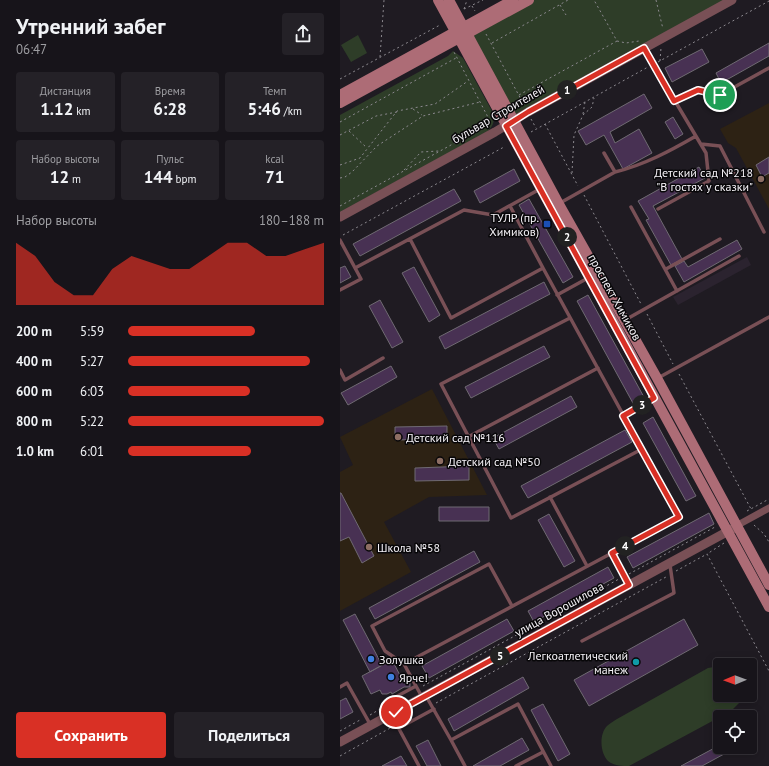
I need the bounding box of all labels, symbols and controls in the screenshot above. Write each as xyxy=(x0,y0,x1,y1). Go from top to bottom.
text: Утренний забег xyxy=(16,12,165,40)
button: share xyxy=(282,13,324,55)
text: 06:47 xyxy=(16,41,47,58)
pin xyxy=(703,78,737,112)
pin: 1 xyxy=(557,80,577,100)
street label: бульвар Строителей xyxy=(449,81,547,147)
text: 1 xyxy=(564,83,570,97)
text: Дистанция xyxy=(40,84,91,98)
text: Время xyxy=(155,84,185,98)
text: Темп xyxy=(263,84,286,98)
icon: arrive xyxy=(709,84,731,106)
text: 1.12 xyxy=(40,98,73,120)
text: 6:28 xyxy=(153,98,187,120)
text: 5:46 xyxy=(247,98,281,120)
text: km xyxy=(73,104,90,118)
text: /km xyxy=(281,104,302,118)
text: Набор высоты xyxy=(31,152,100,166)
text: Пульс xyxy=(156,152,184,166)
text: kcal xyxy=(265,152,284,166)
place label: Детский сад №218 "В гостях у сказки" xyxy=(654,165,753,194)
text: 12 xyxy=(50,166,69,188)
text: 144 xyxy=(144,166,173,188)
text: 71 xyxy=(265,166,284,188)
text: m xyxy=(69,172,81,186)
text: bpm xyxy=(173,172,196,186)
marker: Детский сад №218 "В гостях у сказки" xyxy=(756,174,766,184)
place label: ТУЛР (пр. Химиков) xyxy=(489,210,539,239)
text: Набор высоты xyxy=(16,212,97,229)
text: 180–188 m xyxy=(259,212,324,229)
marker: ТУЛР (пр. Химиков) xyxy=(542,219,552,229)
pin: 2 xyxy=(557,227,577,247)
text: 2 xyxy=(564,230,570,244)
street label: проспект Химиков xyxy=(585,251,645,343)
text: 200 m xyxy=(16,323,52,340)
text: 5:59 xyxy=(80,323,104,340)
text: 400 m xyxy=(16,353,52,370)
text: 5:27 xyxy=(80,353,104,370)
text: 600 m xyxy=(16,383,52,400)
text: 6:03 xyxy=(80,383,104,400)
pin: 3 xyxy=(632,395,652,415)
text: 3 xyxy=(639,398,645,412)
text: 800 m xyxy=(16,413,52,430)
text: 5:22 xyxy=(80,413,104,430)
place label: Детский сад №116 xyxy=(406,430,505,445)
marker: Детский сад №116 xyxy=(393,432,403,442)
text: 1.0 km xyxy=(16,443,54,460)
text: 6:01 xyxy=(80,443,104,460)
place label: Детский сад №50 xyxy=(448,454,541,469)
marker: Детский сад №50 xyxy=(435,456,445,466)
pin: 4 xyxy=(615,536,635,556)
text: 4 xyxy=(622,539,628,553)
place label: Школа №58 xyxy=(377,540,440,555)
marker: Школа №58 xyxy=(364,542,374,552)
street label: улица Ворошилова xyxy=(512,578,606,640)
pin: 5 xyxy=(490,646,510,666)
place label: Легкоатлетический манеж xyxy=(527,648,628,677)
text: 5 xyxy=(497,649,503,663)
place label: Золушка xyxy=(379,652,424,667)
marker: Золушка xyxy=(366,654,376,664)
marker: Легкоатлетический манеж xyxy=(631,657,641,667)
north arrow xyxy=(713,658,757,702)
map controls xyxy=(713,658,757,754)
place label: Ярче! xyxy=(399,670,428,685)
marker: Ярче! xyxy=(386,672,396,682)
pin xyxy=(379,695,413,729)
icon: check xyxy=(385,701,407,723)
button: locate xyxy=(713,710,757,754)
button: Сохранить xyxy=(16,712,166,758)
button: Поделиться xyxy=(174,712,324,758)

